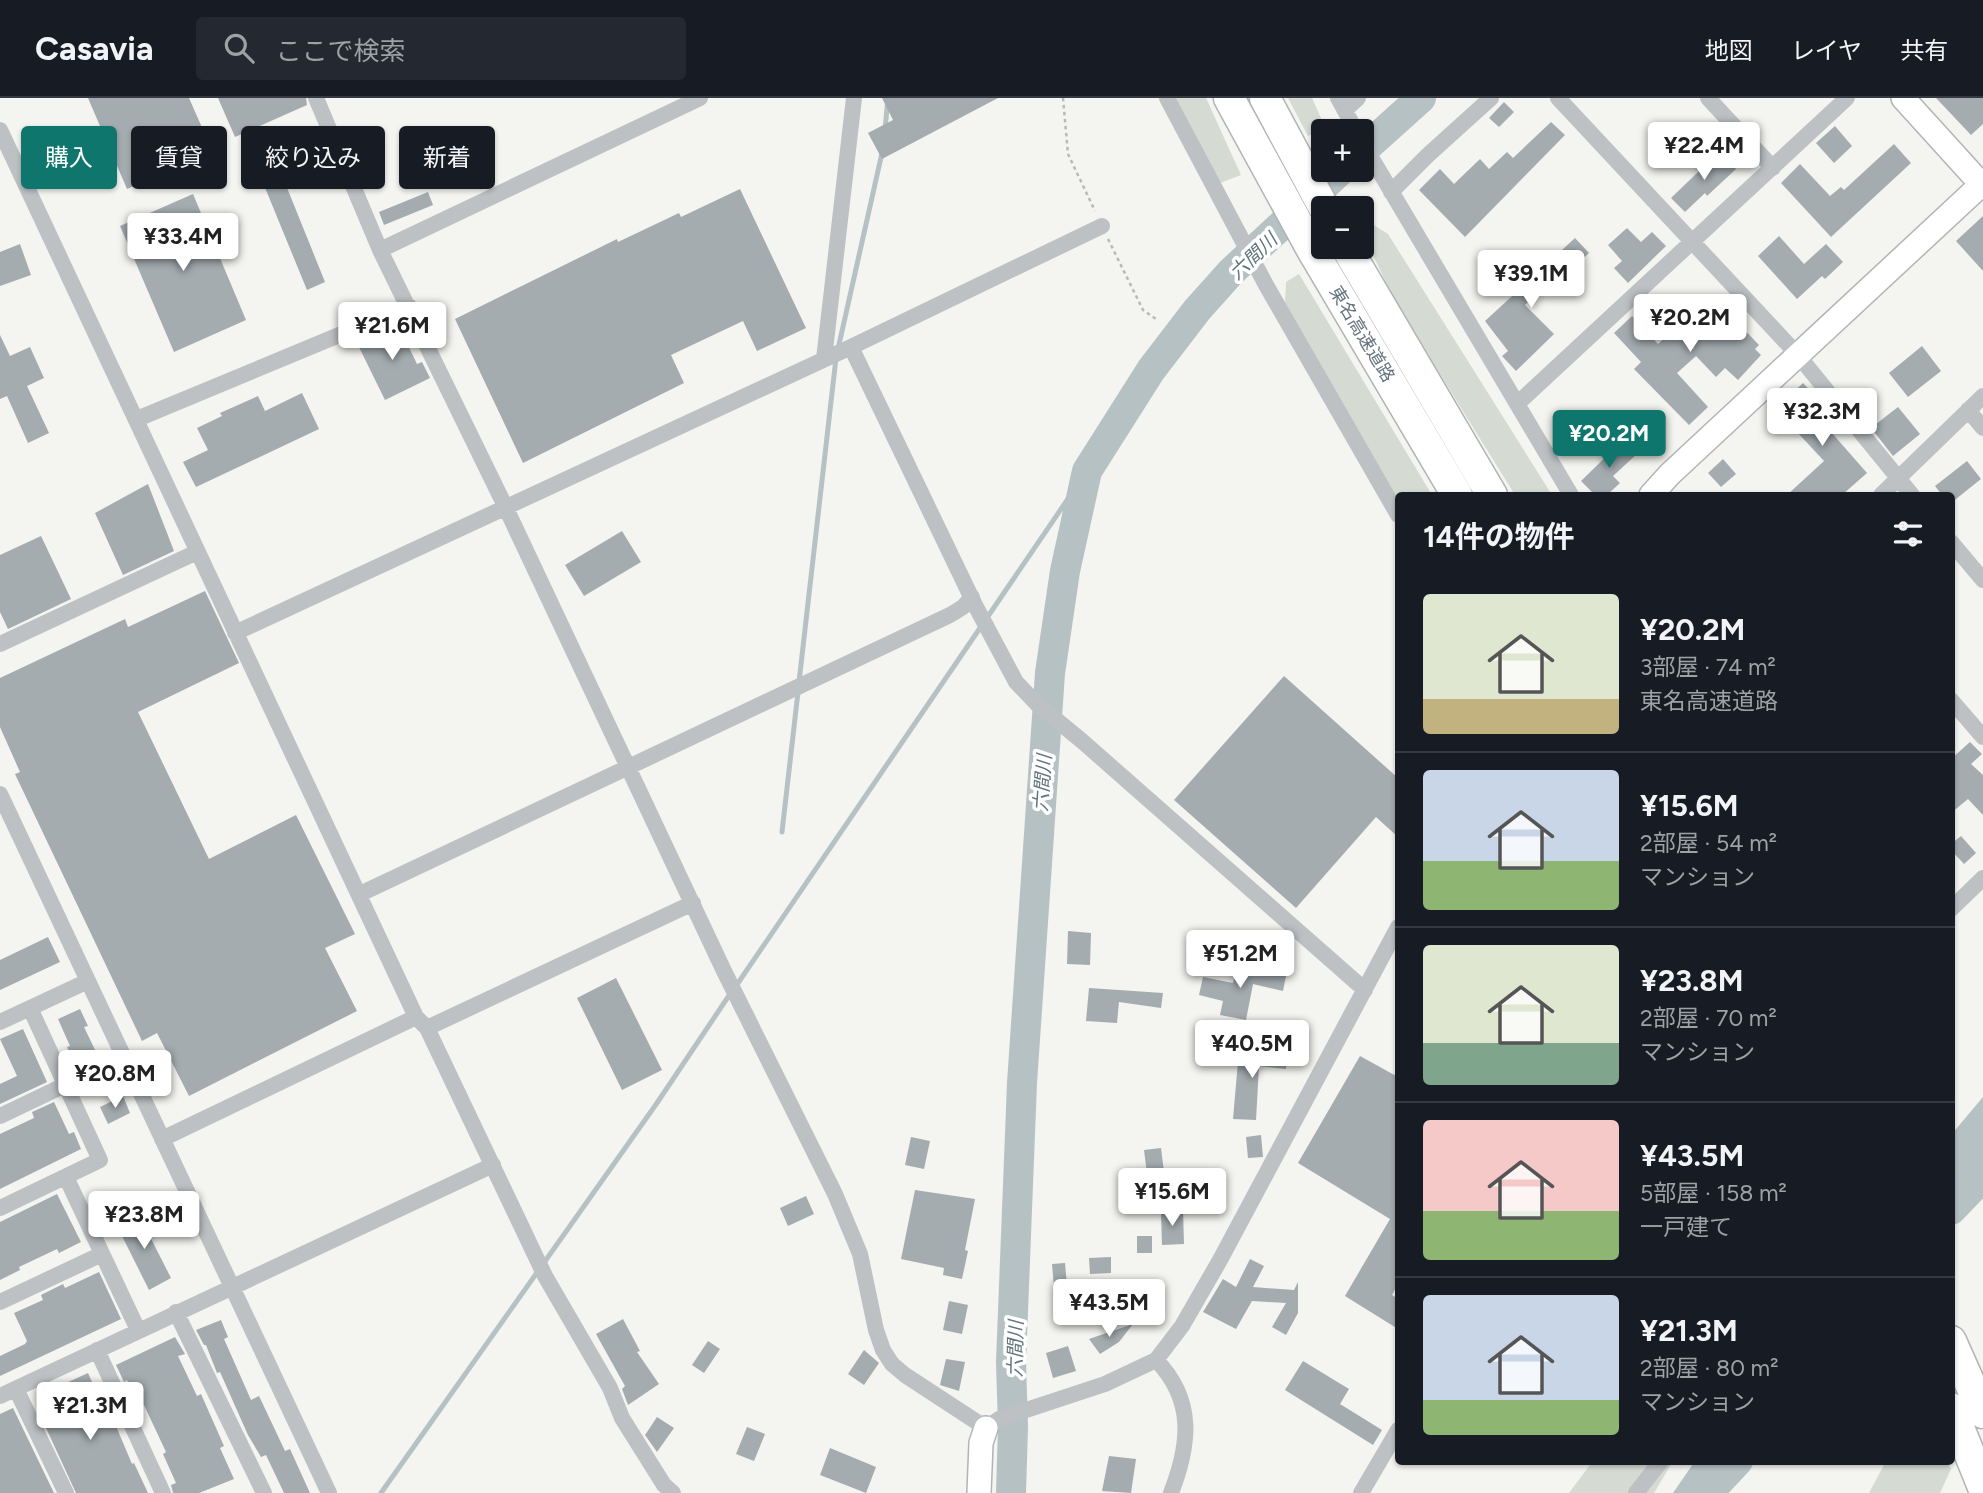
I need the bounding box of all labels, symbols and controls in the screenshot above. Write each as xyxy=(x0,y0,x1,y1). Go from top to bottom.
search box xyxy=(196,17,686,80)
text: Casavia xyxy=(35,29,154,68)
icon: search xyxy=(220,29,258,67)
text: ここで検索 xyxy=(276,35,406,67)
text: 地図 xyxy=(1705,36,1753,65)
text: レイヤ xyxy=(1791,36,1862,65)
text: 共有 xyxy=(1900,36,1948,65)
map controls xyxy=(1311,119,1374,259)
button: + xyxy=(1311,119,1374,182)
pin: ¥22.4M xyxy=(1647,122,1761,182)
chip: 購入 xyxy=(21,126,117,189)
chip: 賃貸 xyxy=(131,126,227,189)
chip: 絞り込み xyxy=(241,126,385,189)
chip: 新着 xyxy=(399,126,495,189)
text: ¥22.4M xyxy=(1664,131,1744,159)
button: − xyxy=(1311,196,1374,259)
pin: ¥33.4M xyxy=(126,214,240,273)
text: ¥33.4M xyxy=(143,222,223,250)
water label: 六間川 xyxy=(1225,227,1283,284)
pin: ¥39.1M xyxy=(1474,250,1588,310)
text: ¥39.1M xyxy=(1494,259,1568,287)
street label: 東名高速道路 xyxy=(1325,282,1399,386)
pin: ¥20.2M xyxy=(1633,294,1747,354)
pin: ¥21.6M xyxy=(335,302,449,362)
text: ¥20.2M xyxy=(1650,303,1730,331)
text: ¥21.6M xyxy=(354,311,430,339)
pin: ¥32.3M xyxy=(1765,388,1879,448)
text: ¥32.3M xyxy=(1783,397,1861,425)
pin: ¥20.2M xyxy=(1552,410,1666,470)
text: ¥20.2M xyxy=(1569,419,1649,447)
icon: filters xyxy=(1889,515,1927,553)
text: 14件の物件 xyxy=(1423,518,1575,555)
text: ¥20.2M xyxy=(1640,611,1745,648)
icon: home xyxy=(1479,622,1563,706)
text: 3部屋 · 74 m² xyxy=(1640,653,1776,681)
text: 東名高速道路 xyxy=(1640,687,1778,715)
water label: 六間川 xyxy=(1029,752,1056,812)
text: ¥15.6M xyxy=(1640,787,1739,824)
icon: home xyxy=(1479,798,1563,882)
text: 2部屋 · 54 m² xyxy=(1640,829,1777,857)
text: マンション xyxy=(1640,863,1755,891)
pin: ¥51.2M xyxy=(1183,930,1297,990)
text: ¥51.2M xyxy=(1202,939,1278,967)
text: ¥23.8M xyxy=(1640,962,1743,999)
icon: home xyxy=(1479,973,1563,1057)
text: 2部屋 · 70 m² xyxy=(1640,1004,1777,1032)
pin: ¥40.5M xyxy=(1195,1020,1309,1080)
text: ¥40.5M xyxy=(1211,1029,1293,1057)
text: マンション xyxy=(1640,1038,1755,1066)
pin: ¥20.8M xyxy=(58,1051,172,1110)
text: ¥20.8M xyxy=(74,1059,156,1087)
text: ¥43.5M xyxy=(1640,1137,1744,1174)
icon: home xyxy=(1479,1148,1563,1232)
pin: ¥15.6M xyxy=(1115,1168,1229,1228)
text: ¥15.6M xyxy=(1134,1177,1210,1205)
text: 5部屋 · 158 m² xyxy=(1640,1179,1787,1207)
pin: ¥23.8M xyxy=(87,1192,201,1251)
text: ¥23.8M xyxy=(104,1200,184,1228)
text: 一戸建て xyxy=(1640,1213,1732,1241)
pin: ¥43.5M xyxy=(1052,1280,1166,1339)
text: ¥43.5M xyxy=(1069,1288,1149,1316)
text: ¥21.3M xyxy=(1640,1312,1738,1349)
water label: 六間川 xyxy=(1004,1318,1028,1378)
icon: home xyxy=(1479,1323,1563,1407)
text: 2部屋 · 80 m² xyxy=(1640,1354,1778,1382)
pin: ¥21.3M xyxy=(33,1382,147,1442)
text: マンション xyxy=(1640,1388,1755,1416)
text: ¥21.3M xyxy=(53,1391,127,1419)

